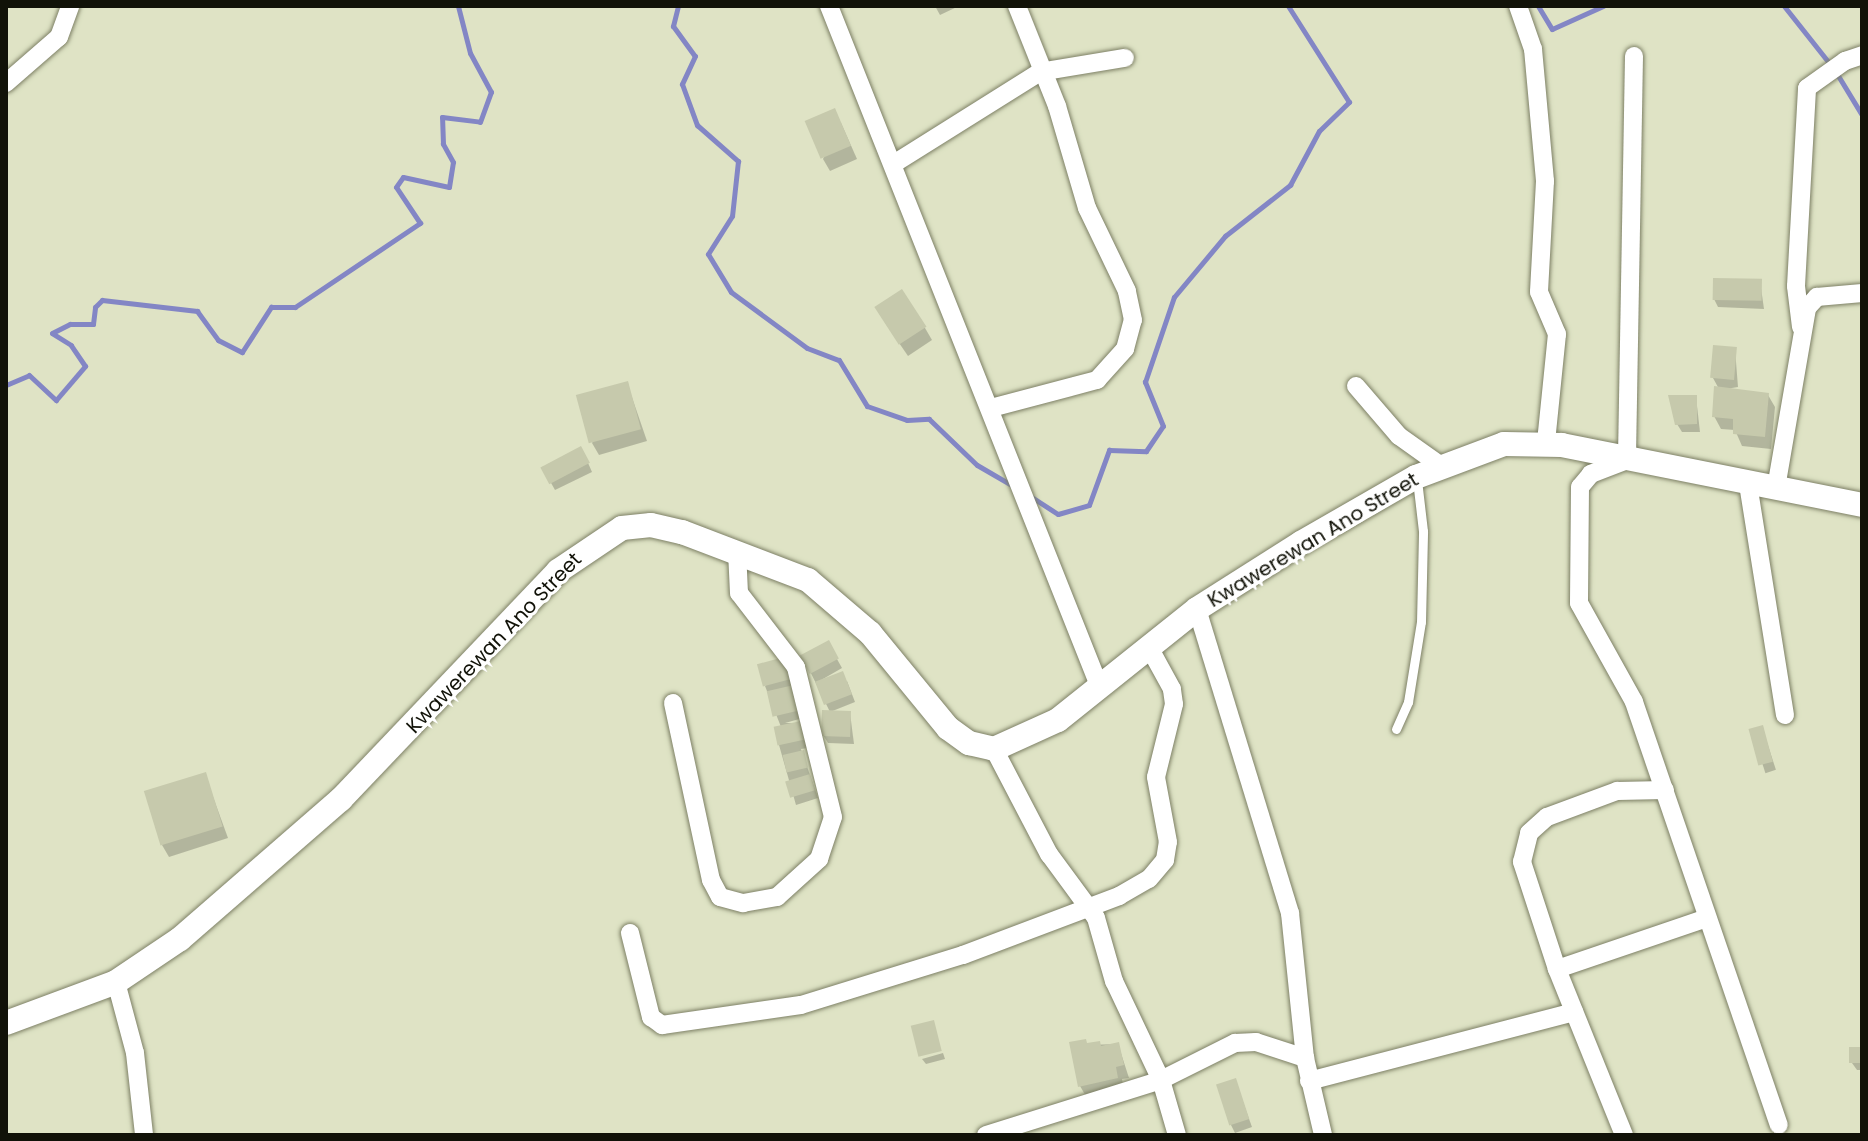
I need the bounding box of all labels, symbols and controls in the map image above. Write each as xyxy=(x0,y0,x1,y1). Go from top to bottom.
street label: Kwawerewan Ano Street xyxy=(1203,467,1423,613)
street label: Kwawerewan Ano Street xyxy=(401,548,587,738)

